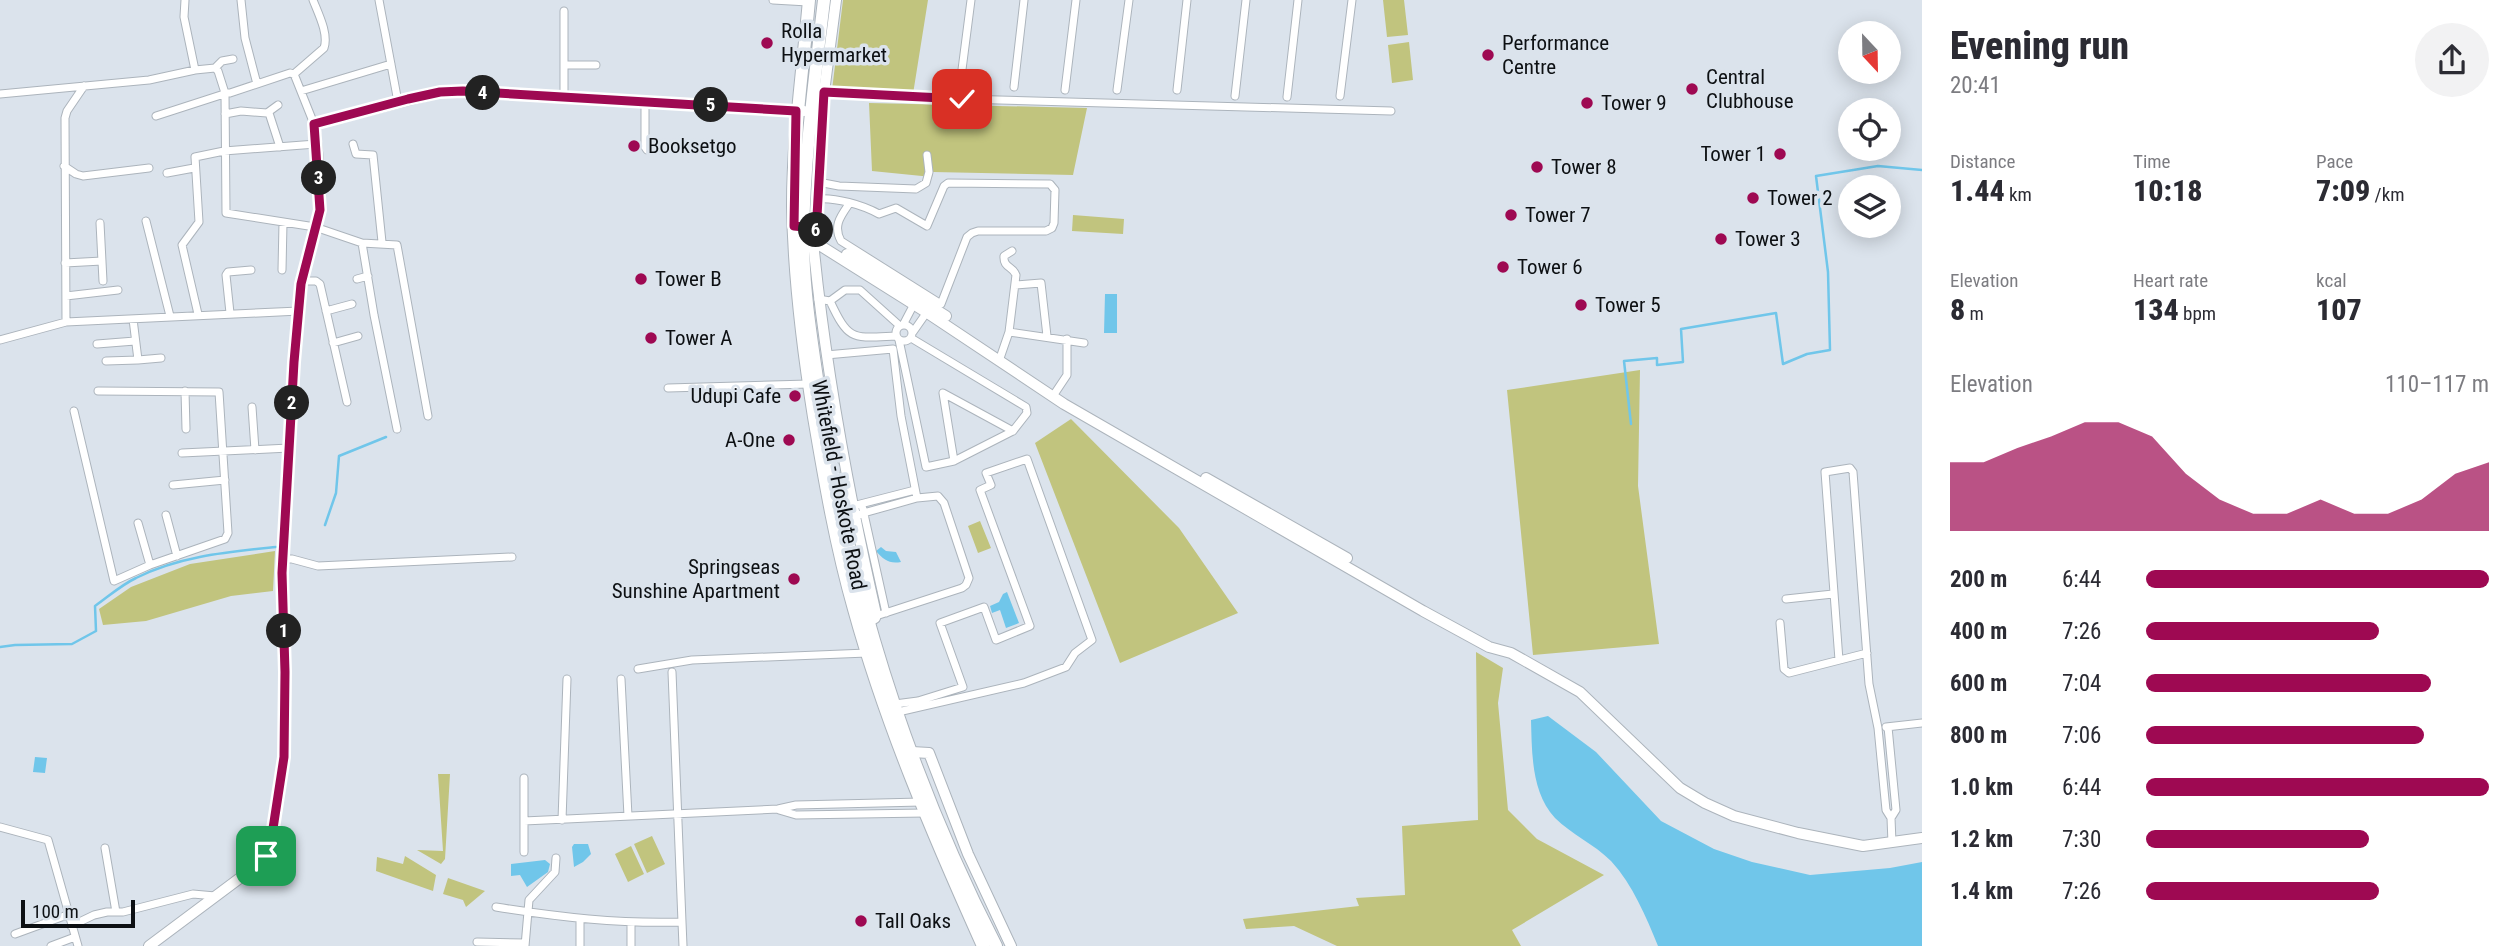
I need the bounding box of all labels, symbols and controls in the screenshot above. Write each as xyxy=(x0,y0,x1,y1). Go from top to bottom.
place label: Rolla Hypermarket xyxy=(781,19,887,67)
north arrow xyxy=(1838,21,1900,84)
map controls xyxy=(1838,21,1901,238)
button: share xyxy=(2415,23,2489,97)
text: Evening run xyxy=(1950,24,2129,68)
place label: Performance Centre xyxy=(1502,31,1609,79)
marker: Rolla Hypermarket xyxy=(759,35,775,51)
marker: Performance Centre xyxy=(1480,47,1496,63)
place label: Central Clubhouse xyxy=(1706,65,1794,113)
pin xyxy=(932,69,992,129)
text: 20:41 xyxy=(1950,72,2001,99)
pin: 4 xyxy=(466,76,500,110)
icon: check xyxy=(943,80,981,118)
text: 4 xyxy=(478,81,487,104)
marker: Central Clubhouse xyxy=(1684,81,1700,97)
pin: 5 xyxy=(694,88,728,122)
place label: Tower 9 xyxy=(1601,91,1667,115)
text: 5 xyxy=(706,93,715,116)
marker: Tower 9 xyxy=(1579,95,1595,111)
button: locate xyxy=(1838,98,1901,161)
place label: Booksetgo xyxy=(648,134,737,158)
marker: Booksetgo xyxy=(626,138,642,154)
place label: Tower 1 xyxy=(1700,142,1766,166)
marker: Tower 1 xyxy=(1772,146,1788,162)
text: Distance xyxy=(1950,150,2015,173)
text: Time xyxy=(2133,150,2170,173)
text: Pace xyxy=(2316,150,2353,173)
place label: Tower 8 xyxy=(1551,155,1617,179)
marker: Tower 8 xyxy=(1529,159,1545,175)
pin: 3 xyxy=(302,160,336,196)
text: 3 xyxy=(314,166,323,189)
text: 1.44 xyxy=(1950,173,2005,208)
text: 10:18 xyxy=(2133,173,2202,208)
text: 7:09 xyxy=(2316,173,2370,208)
button: layers xyxy=(1838,175,1901,238)
text: km xyxy=(2005,183,2032,206)
text: /km xyxy=(2370,183,2405,206)
place label: Tower 2 xyxy=(1767,186,1833,210)
marker: Tower 2 xyxy=(1745,190,1761,206)
place label: Tower 7 xyxy=(1525,203,1591,227)
marker: Tower 7 xyxy=(1503,207,1519,223)
pin: 6 xyxy=(798,212,834,247)
text: 6 xyxy=(811,218,820,241)
place label: Tower 3 xyxy=(1735,227,1801,251)
marker: Tower 3 xyxy=(1713,231,1729,247)
place label: Tower 6 xyxy=(1517,255,1583,279)
marker: Tower 6 xyxy=(1495,259,1511,275)
place label: Tower B xyxy=(655,267,722,291)
text: Elevation xyxy=(1950,269,2018,292)
text: Heart rate xyxy=(2133,269,2208,292)
text: kcal xyxy=(2316,269,2347,292)
marker: Tower B xyxy=(633,271,649,287)
text: 8 xyxy=(1950,292,1965,327)
text: 134 xyxy=(2133,292,2179,327)
text: 107 xyxy=(2316,292,2362,327)
place label: Tower 5 xyxy=(1595,293,1661,317)
marker: Tower 5 xyxy=(1573,297,1589,313)
text: m xyxy=(1965,302,1984,325)
text: bpm xyxy=(2179,302,2216,325)
place label: Tower A xyxy=(665,326,732,350)
marker: Tower A xyxy=(643,330,659,346)
text: Elevation xyxy=(1950,371,2033,398)
text: 110–117 m xyxy=(2385,371,2489,398)
street label: Whitefield - Hoskote Road xyxy=(807,378,871,592)
place label: Udupi Cafe xyxy=(690,384,781,408)
pin: 2 xyxy=(274,386,310,420)
marker: Udupi Cafe xyxy=(787,388,803,404)
text: 2 xyxy=(287,391,296,414)
place label: A-One xyxy=(725,428,775,452)
marker: A-One xyxy=(781,432,797,448)
place label: Springseas Sunshine Apartment xyxy=(612,555,780,603)
text: 200 m xyxy=(1950,566,2007,593)
text: 6:44 xyxy=(2062,566,2101,593)
marker: Springseas Sunshine Apartment xyxy=(786,571,802,587)
pin: 1 xyxy=(266,614,302,648)
text: 400 m xyxy=(1950,618,2007,645)
text: 7:26 xyxy=(2062,618,2101,645)
text: 1 xyxy=(279,619,288,642)
text: 600 m xyxy=(1950,670,2007,697)
text: 7:04 xyxy=(2062,670,2101,697)
text: 800 m xyxy=(1950,722,2007,749)
text: 7:06 xyxy=(2062,722,2101,749)
text: 1.0 km xyxy=(1950,774,2013,801)
text: 6:44 xyxy=(2062,774,2101,801)
pin xyxy=(236,826,296,886)
text: 1.2 km xyxy=(1950,826,2013,853)
text: 7:30 xyxy=(2062,826,2101,853)
icon: arrive xyxy=(247,837,285,875)
text: 1.4 km xyxy=(1950,878,2013,905)
text: 7:26 xyxy=(2062,878,2101,905)
scale bar xyxy=(21,897,135,929)
text: 100 m xyxy=(32,900,79,923)
place label: Tall Oaks xyxy=(875,909,951,933)
marker: Tall Oaks xyxy=(853,913,869,929)

